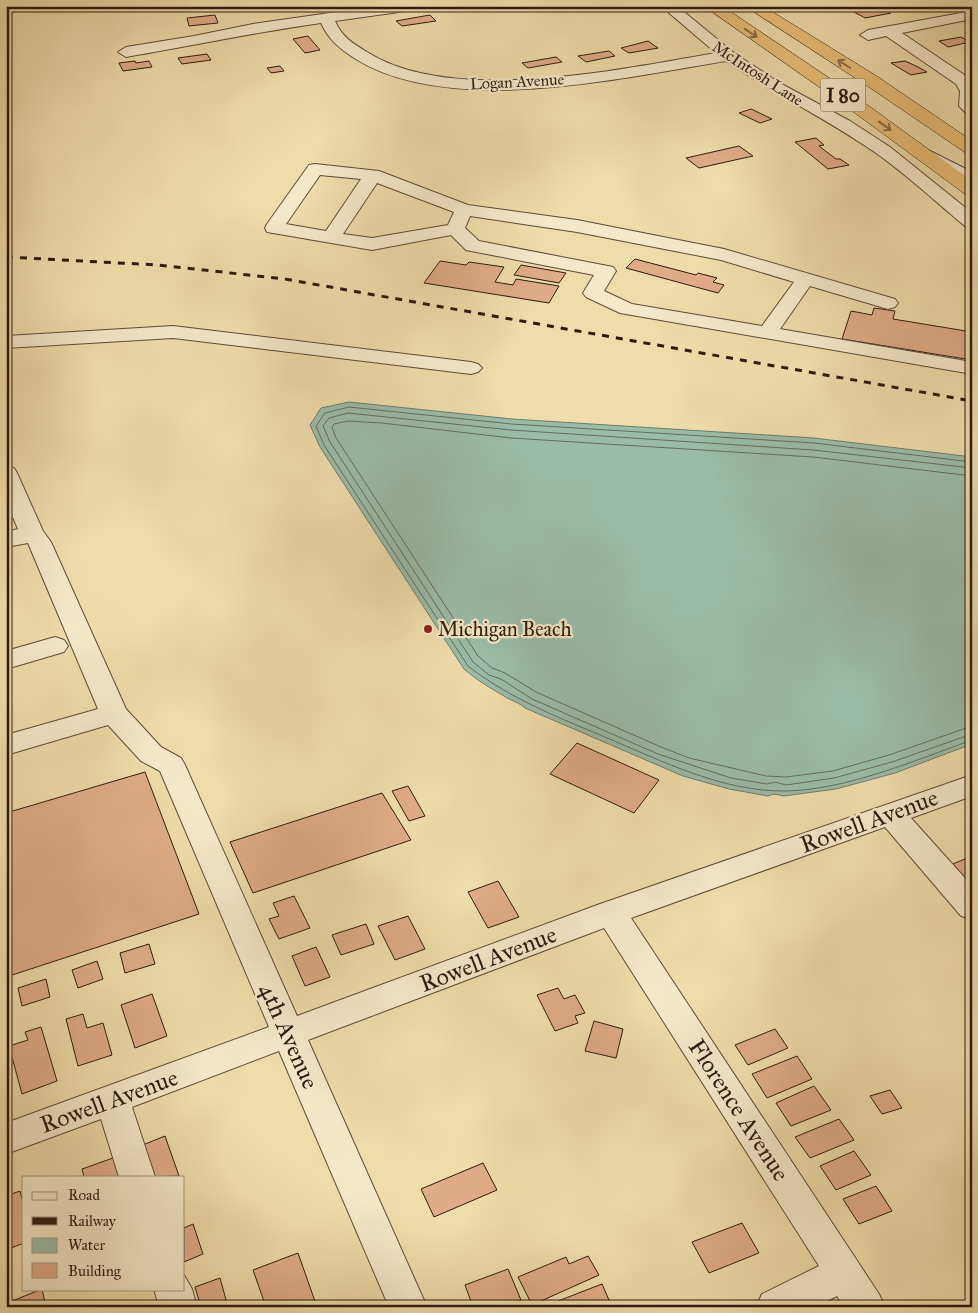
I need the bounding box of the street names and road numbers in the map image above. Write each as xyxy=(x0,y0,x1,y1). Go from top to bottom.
street label: McIntosh Lane xyxy=(709,37,807,110)
street label: Logan Avenue xyxy=(469,70,565,94)
road number: I 80 xyxy=(820,78,866,112)
street label: Rowell Avenue xyxy=(796,782,942,860)
street label: Rowell Avenue xyxy=(415,919,561,999)
street label: 4th Avenue xyxy=(252,979,326,1093)
street label: Florence Avenue xyxy=(682,1033,796,1187)
street label: Rowell Avenue xyxy=(36,1062,182,1140)

